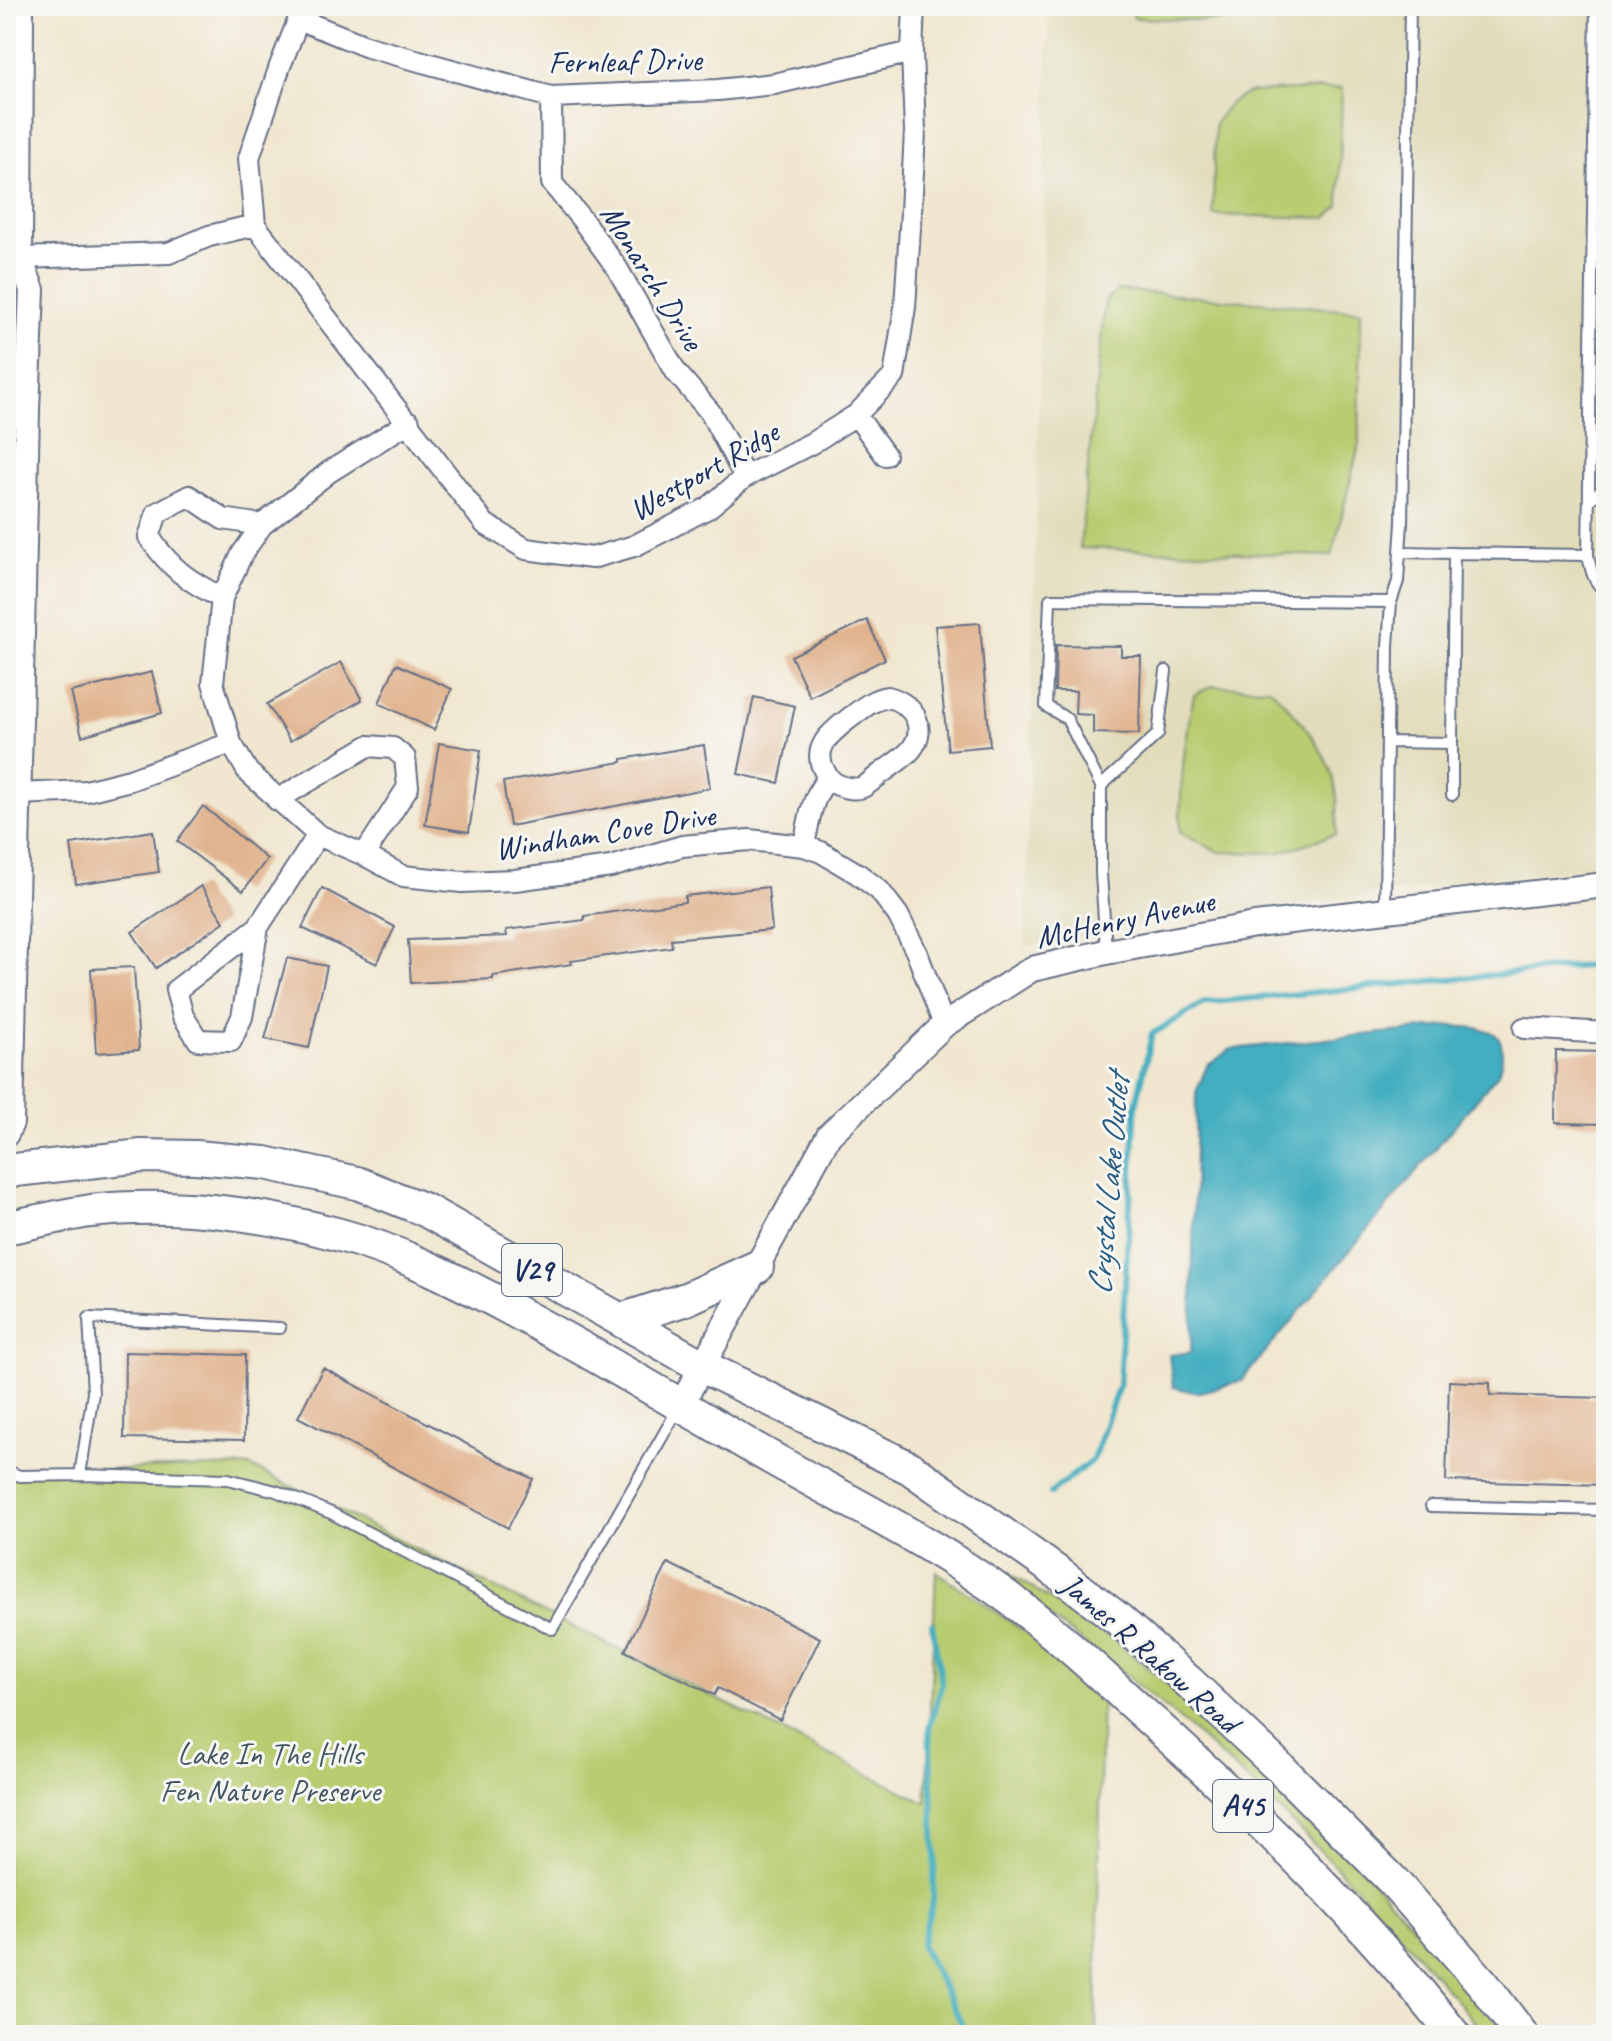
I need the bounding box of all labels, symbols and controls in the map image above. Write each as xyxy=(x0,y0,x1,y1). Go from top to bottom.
street label: Fernleaf Drive xyxy=(548,39,705,83)
street label: Monarch Drive xyxy=(591,196,714,360)
street label: Westport Ridge xyxy=(622,410,788,530)
street label: Windham Cove Drive xyxy=(492,794,720,870)
street label: McHenry Avenue xyxy=(1032,880,1220,958)
water label: Crystal Lake Outlet xyxy=(1077,1065,1140,1297)
road number: V29 xyxy=(502,1244,562,1296)
street label: James R Rakow Road xyxy=(1051,1563,1252,1745)
park label: Lake In The Hills Fen Nature Preserve xyxy=(160,1733,383,1811)
road number: A45 xyxy=(1213,1780,1273,1832)

